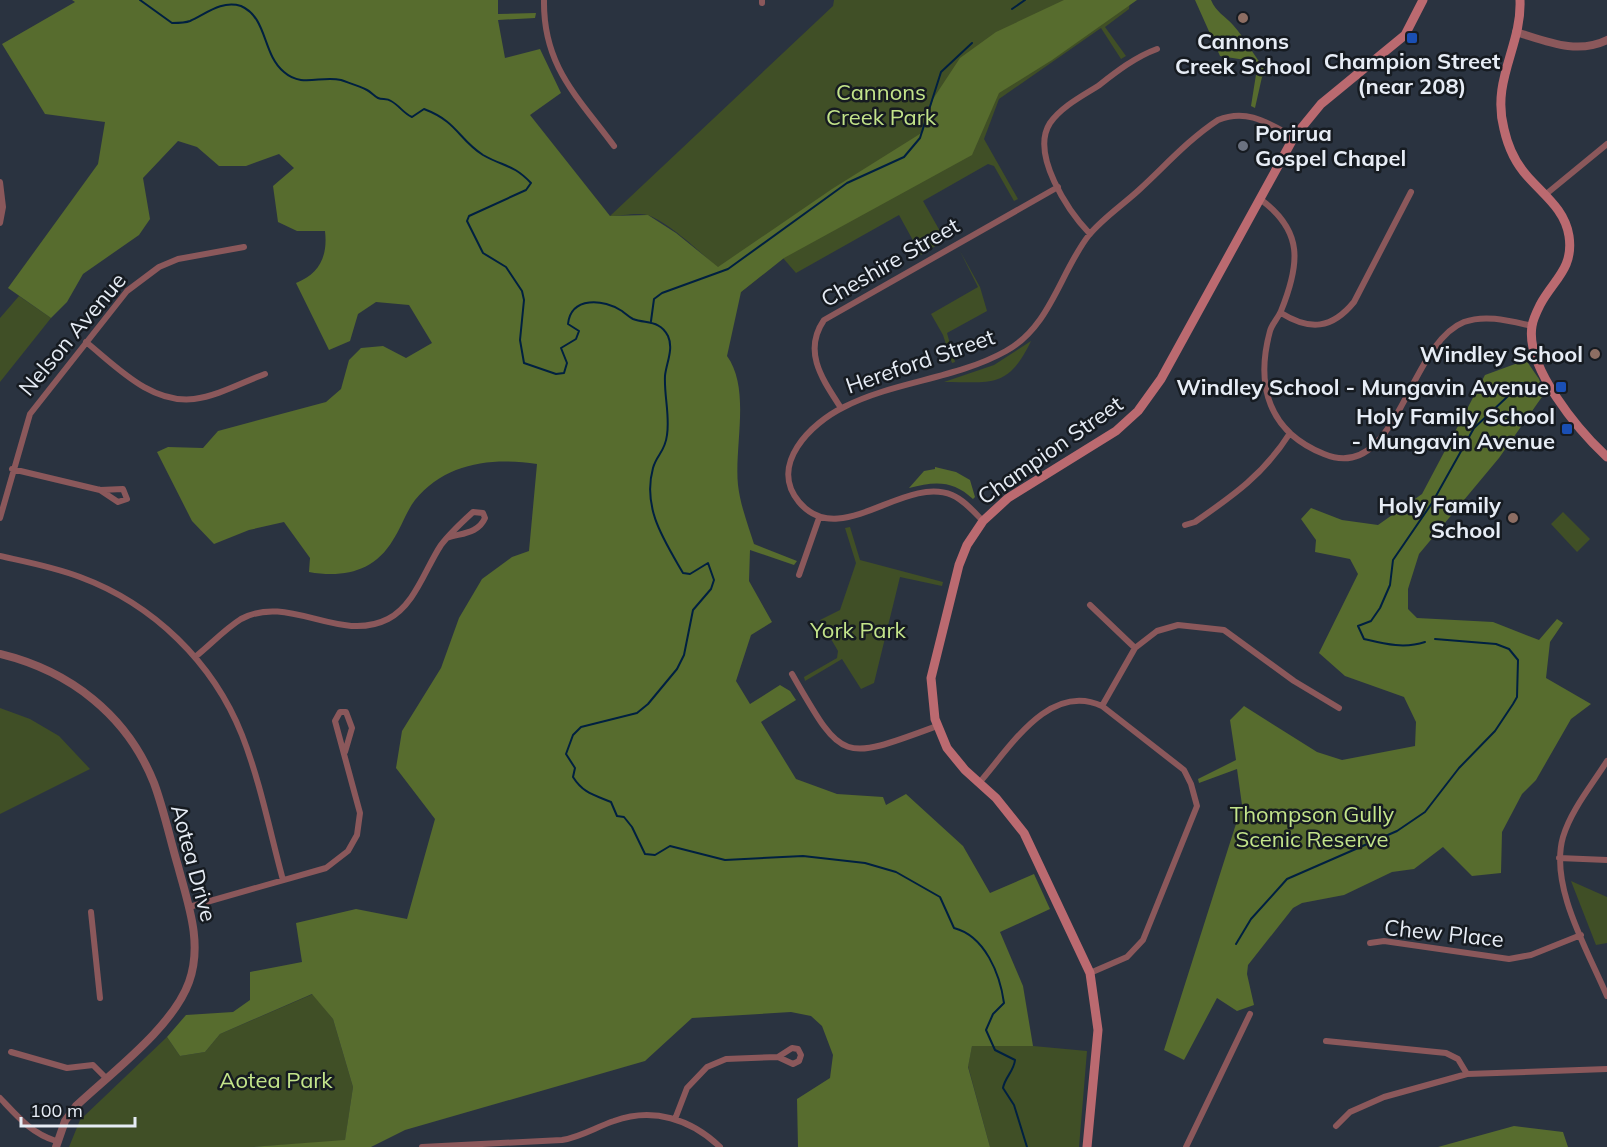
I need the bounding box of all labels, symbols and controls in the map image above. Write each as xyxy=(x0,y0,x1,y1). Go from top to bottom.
marker: Cannons Creek School xyxy=(1236,11,1250,25)
place label: Cannons Creek School xyxy=(1175,27,1311,80)
marker: Champion Street (near 208) xyxy=(1405,31,1419,45)
place label: Champion Street (near 208) xyxy=(1324,47,1500,100)
park label: Cannons Creek Park xyxy=(826,78,937,131)
place label: Porirua Gospel Chapel xyxy=(1255,119,1406,172)
marker: Porirua Gospel Chapel xyxy=(1236,139,1250,153)
street label: Cheshire Street xyxy=(816,211,965,313)
street label: Nelson Avenue xyxy=(12,267,132,401)
street label: Hereford Street xyxy=(842,322,999,400)
place label: Windley School xyxy=(1420,340,1583,368)
marker: Windley School xyxy=(1588,347,1602,361)
place label: Windley School - Mungavin Avenue xyxy=(1176,373,1549,401)
marker: Windley School - Mungavin Avenue xyxy=(1554,380,1568,394)
street label: Champion Street xyxy=(972,389,1128,510)
place label: Holy Family School - Mungavin Avenue xyxy=(1351,402,1555,455)
marker: Holy Family School - Mungavin Avenue xyxy=(1560,422,1574,436)
place label: Holy Family School xyxy=(1378,491,1501,544)
marker: Holy Family School xyxy=(1506,511,1520,525)
park label: York Park xyxy=(809,616,906,644)
park label: Thompson Gully Scenic Reserve xyxy=(1230,800,1394,853)
street label: Aotea Drive xyxy=(165,801,223,925)
street label: Chew Place xyxy=(1383,913,1505,953)
park label: Aotea Park xyxy=(219,1066,333,1094)
scale bar xyxy=(21,1090,135,1128)
text: 100 m xyxy=(30,1099,83,1122)

